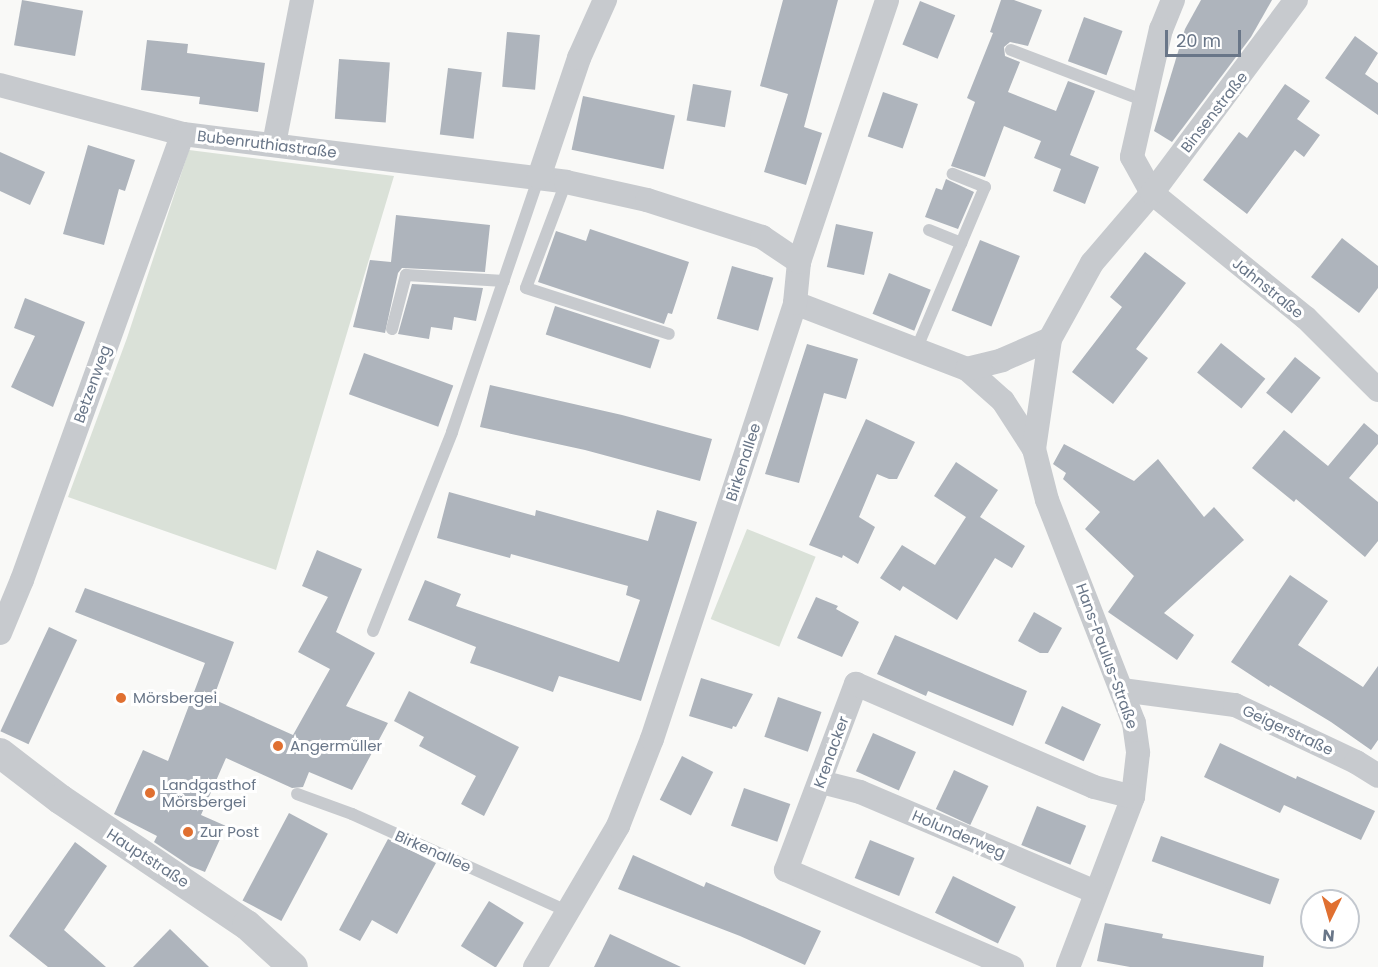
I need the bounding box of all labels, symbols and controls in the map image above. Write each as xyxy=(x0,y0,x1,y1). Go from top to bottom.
scale bar xyxy=(1168,18,1244,56)
text: 20 m xyxy=(1176,28,1221,53)
street label: Binsenstraße xyxy=(1177,68,1251,156)
street label: Bubenruthiastraße xyxy=(196,127,338,161)
street label: Jahnstraße xyxy=(1229,254,1307,322)
street label: Betzenweg xyxy=(70,343,114,425)
street label: Birkenallee xyxy=(722,421,764,503)
street label: Hans-Paulus-Straße xyxy=(1072,581,1142,731)
place label: Mörsbergei xyxy=(133,689,217,707)
marker: Mörsbergei xyxy=(114,691,128,705)
street label: Geigerstraße xyxy=(1240,701,1336,759)
street label: Krenacker xyxy=(810,714,852,790)
place label: Angermüller xyxy=(290,737,382,755)
marker: Angermüller xyxy=(271,739,285,753)
place label: Landgasthof Mörsbergei xyxy=(162,775,256,810)
marker: Landgasthof Mörsbergei xyxy=(143,786,157,800)
street label: Holunderweg xyxy=(910,806,1008,862)
place label: Zur Post xyxy=(200,823,259,841)
street label: Hauptstraße xyxy=(104,825,192,891)
marker: Zur Post xyxy=(181,825,195,839)
street label: Birkenallee xyxy=(392,826,474,876)
north arrow xyxy=(1300,889,1360,949)
text: N xyxy=(1322,923,1336,947)

